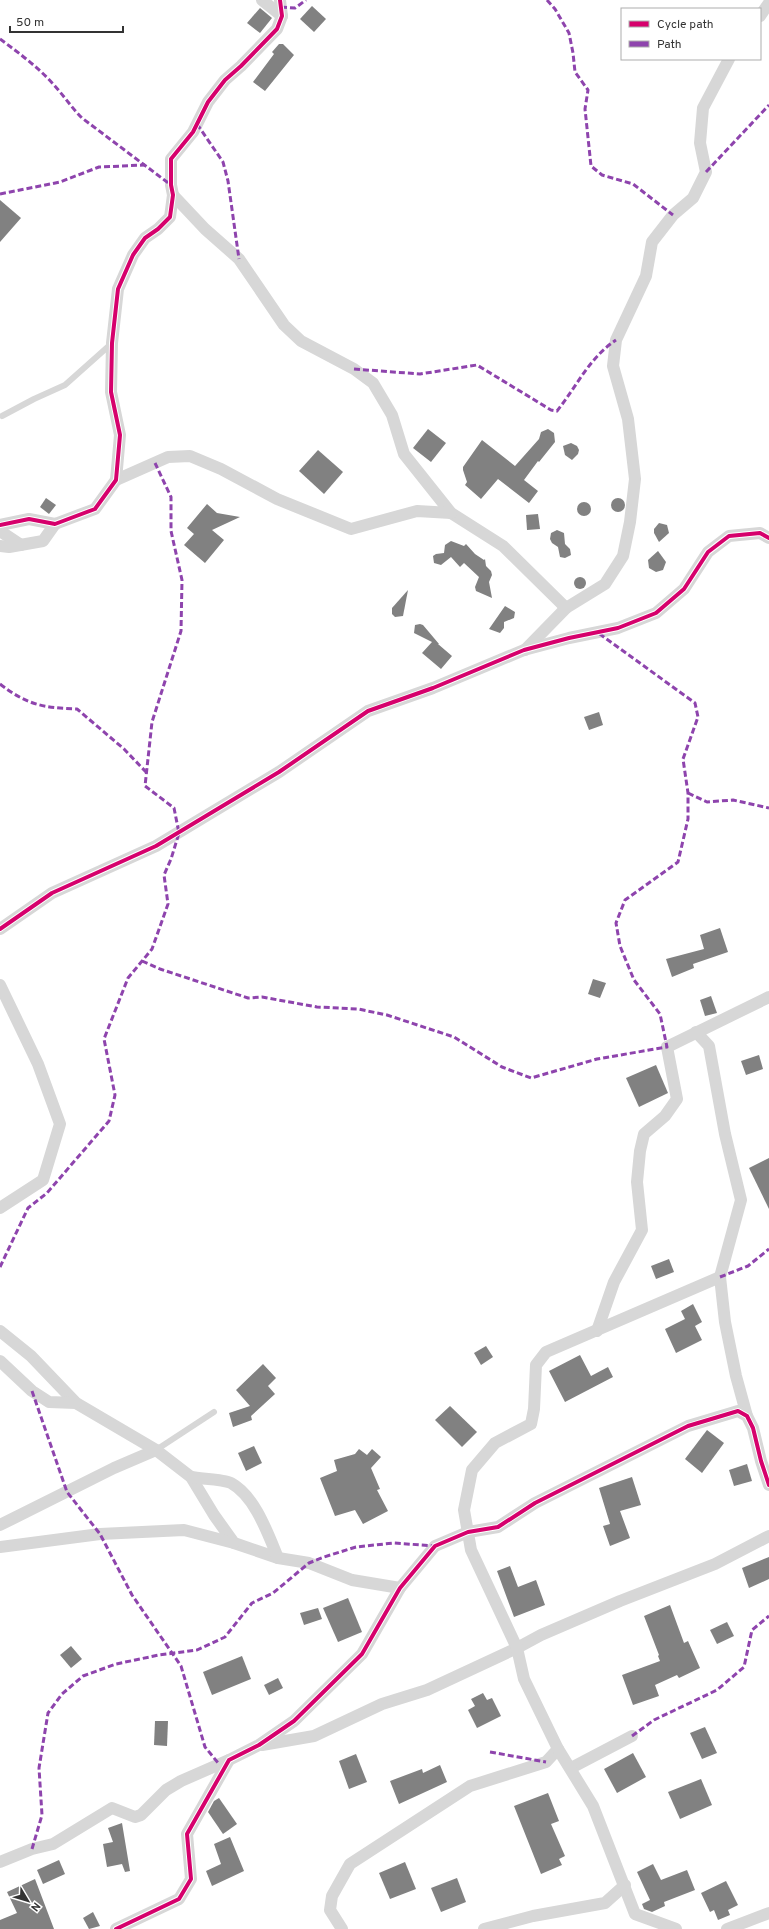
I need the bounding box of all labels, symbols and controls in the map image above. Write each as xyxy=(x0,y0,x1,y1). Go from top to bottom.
scale bar xyxy=(10,8,123,34)
legend xyxy=(621,8,761,60)
text: 50 m xyxy=(16,15,44,31)
text: Cycle path xyxy=(657,17,714,33)
text: Path xyxy=(657,37,682,53)
north arrow xyxy=(8,1881,48,1921)
text: N xyxy=(27,1899,43,1914)

